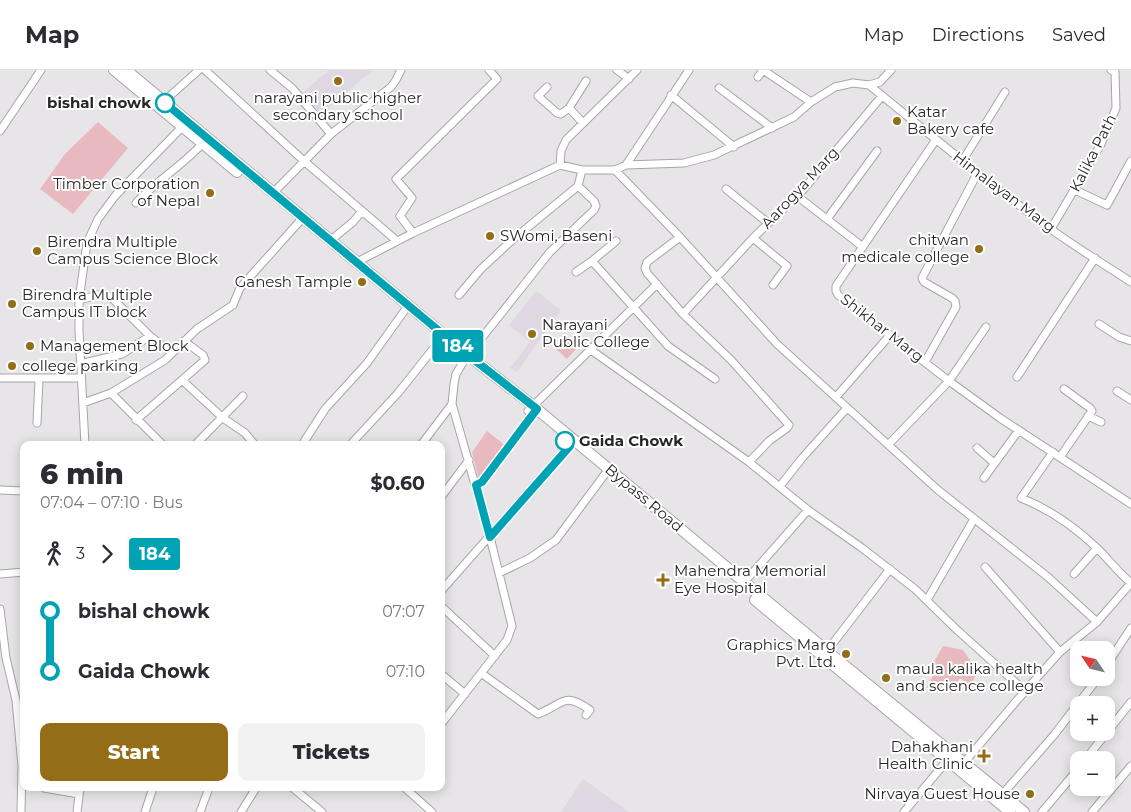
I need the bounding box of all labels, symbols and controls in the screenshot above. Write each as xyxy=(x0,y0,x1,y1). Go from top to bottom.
text: Map xyxy=(25,20,79,49)
text: Map xyxy=(864,24,904,46)
text: Directions xyxy=(932,24,1024,46)
text: Saved xyxy=(1052,24,1106,46)
marker: narayani public higher secondary school xyxy=(332,75,344,87)
place label: narayani public higher secondary school xyxy=(254,88,422,124)
place label: bishal chowk xyxy=(47,93,151,112)
marker: bishal chowk xyxy=(155,93,175,113)
place label: Katar Bakery cafe xyxy=(907,102,994,138)
street label: Kalika Path xyxy=(1065,111,1120,195)
marker: Katar Bakery cafe xyxy=(891,115,903,127)
street label: Aarogya Marg xyxy=(757,143,842,233)
street label: Himalayan Marg xyxy=(949,147,1059,236)
place label: Timber Corporation of Nepal xyxy=(53,174,200,210)
marker: Timber Corporation of Nepal xyxy=(204,187,216,199)
place label: SWomi, Baseni xyxy=(500,226,612,245)
marker: SWomi, Baseni xyxy=(484,230,496,242)
place label: chitwan medicale college xyxy=(841,230,969,266)
place label: Birendra Multiple Campus Science Block xyxy=(47,232,218,268)
marker: chitwan medicale college xyxy=(973,243,985,255)
marker: Birendra Multiple Campus Science Block xyxy=(31,245,43,257)
place label: Ganesh Tample xyxy=(235,272,352,291)
marker: Ganesh Tample xyxy=(356,276,368,288)
place label: Birendra Multiple Campus IT block xyxy=(22,285,152,321)
street label: Shikhar Marg xyxy=(837,289,928,366)
marker: Birendra Multiple Campus IT block xyxy=(6,298,18,310)
place label: Narayani Public College xyxy=(542,315,650,351)
marker: Narayani Public College xyxy=(526,328,538,340)
line badge: 184 xyxy=(429,330,487,362)
text: 184 xyxy=(442,335,474,357)
place label: Management Block xyxy=(40,336,189,355)
marker: Management Block xyxy=(24,340,36,352)
place label: college parking xyxy=(22,356,138,375)
marker: college parking xyxy=(6,360,18,372)
marker: Gaida Chowk xyxy=(555,431,575,451)
place label: Gaida Chowk xyxy=(579,431,683,450)
text: 6 min xyxy=(40,457,124,491)
street label: Bypass Road xyxy=(601,459,687,536)
text: $0.60 xyxy=(370,472,425,495)
text: 07:04 – 07:10 · Bus xyxy=(40,493,183,512)
icon: walk xyxy=(40,540,68,568)
icon: forward xyxy=(93,540,121,568)
text: 184 xyxy=(139,543,170,565)
text: 3 xyxy=(76,544,85,563)
place label: Mahendra Memorial Eye Hospital xyxy=(674,561,826,597)
marker: Mahendra Memorial Eye Hospital xyxy=(656,573,670,587)
text: bishal chowk xyxy=(78,600,210,623)
text: 07:07 xyxy=(382,602,425,621)
place label: Graphics Marg Pvt. Ltd. xyxy=(727,635,836,671)
north arrow xyxy=(1070,641,1115,686)
map controls xyxy=(1070,641,1115,796)
marker: Graphics Marg Pvt. Ltd. xyxy=(840,648,852,660)
place label: maula kalika health and science college xyxy=(896,659,1043,695)
text: Gaida Chowk xyxy=(78,660,210,683)
text: 07:10 xyxy=(386,662,425,681)
marker: maula kalika health and science college xyxy=(880,672,892,684)
button: + xyxy=(1070,696,1115,741)
button: Start xyxy=(40,723,228,781)
button: Tickets xyxy=(238,723,425,781)
place label: Dahakhani Health Clinic xyxy=(878,737,973,773)
marker: Dahakhani Health Clinic xyxy=(977,749,991,763)
button: − xyxy=(1070,751,1115,796)
place label: Nirvaya Guest House xyxy=(864,784,1020,803)
marker: Nirvaya Guest House xyxy=(1024,788,1036,800)

